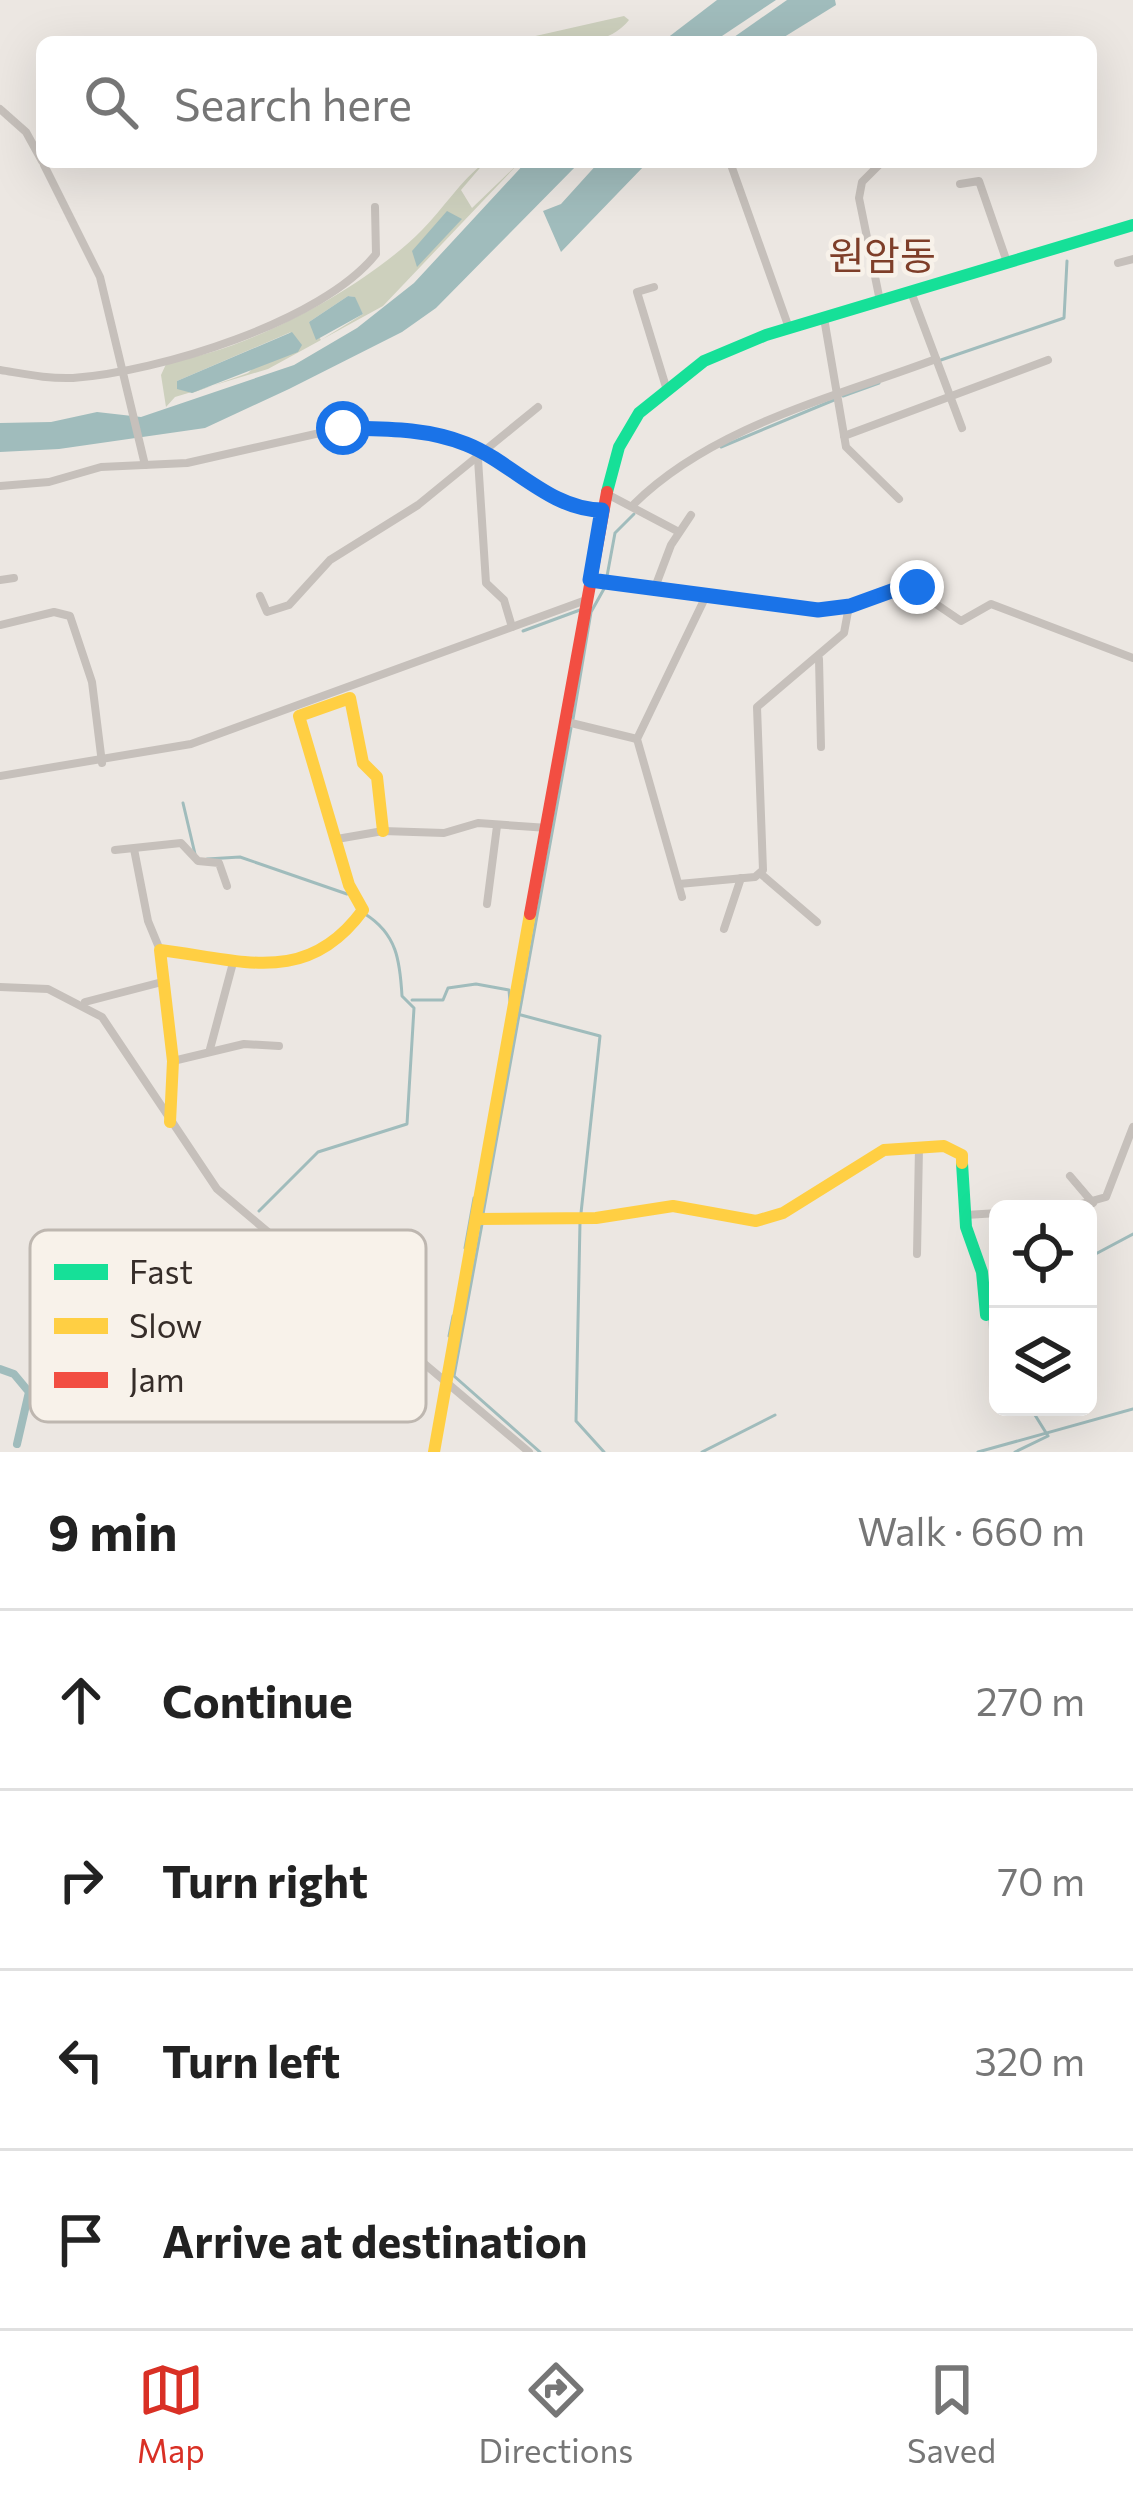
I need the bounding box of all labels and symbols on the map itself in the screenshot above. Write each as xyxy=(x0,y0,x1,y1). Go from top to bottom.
district label: 원암동 xyxy=(828,230,936,278)
route start xyxy=(316,401,370,455)
route end xyxy=(890,560,944,614)
legend xyxy=(30,1230,426,1422)
text: Fast xyxy=(129,1250,193,1291)
text: Slow xyxy=(129,1304,202,1345)
text: Jam xyxy=(129,1358,185,1399)

